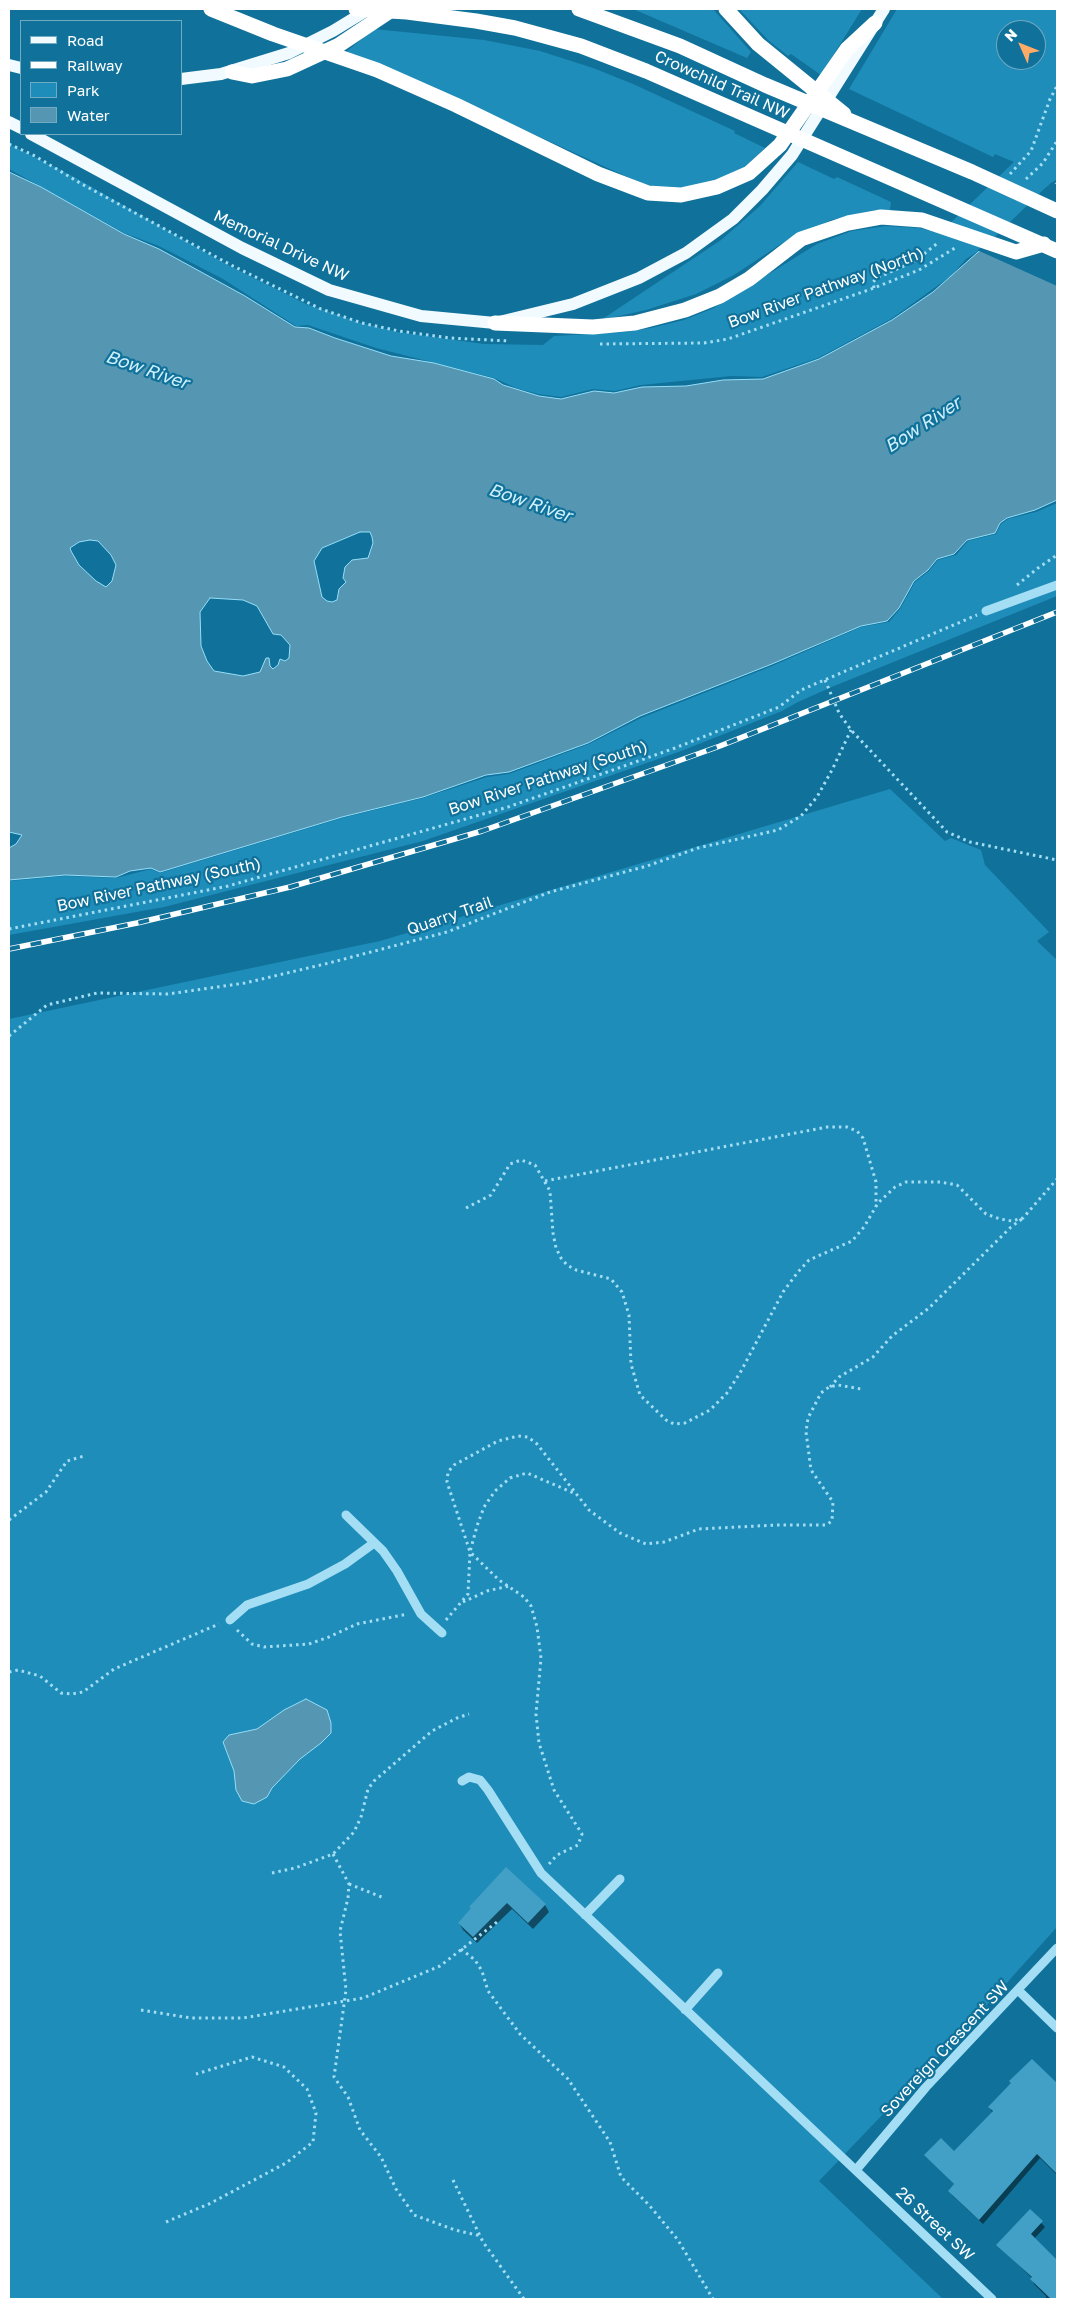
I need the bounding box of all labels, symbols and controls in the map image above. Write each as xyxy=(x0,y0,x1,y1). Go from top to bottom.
legend xyxy=(20,20,182,135)
north arrow xyxy=(996,20,1046,70)
text: N xyxy=(1001,25,1020,45)
text: Road xyxy=(67,31,104,49)
street label: Crowchild Trail NW xyxy=(652,47,792,123)
text: Railway xyxy=(67,56,123,74)
text: Park xyxy=(67,81,99,99)
text: Water xyxy=(67,106,110,124)
street label: Memorial Drive NW xyxy=(210,206,352,286)
street label: Bow River Pathway (North) xyxy=(726,244,926,332)
water label: Bow River xyxy=(103,346,191,394)
water label: Bow River xyxy=(881,393,965,457)
water label: Bow River xyxy=(486,479,574,527)
street label: Bow River Pathway (South) xyxy=(446,737,650,819)
street label: Bow River Pathway (South) xyxy=(55,854,263,916)
street label: Quarry Trail xyxy=(405,892,495,940)
street label: Sovereign Crescent SW xyxy=(877,1977,1013,2121)
street label: 26 Street SW xyxy=(892,2183,978,2265)

